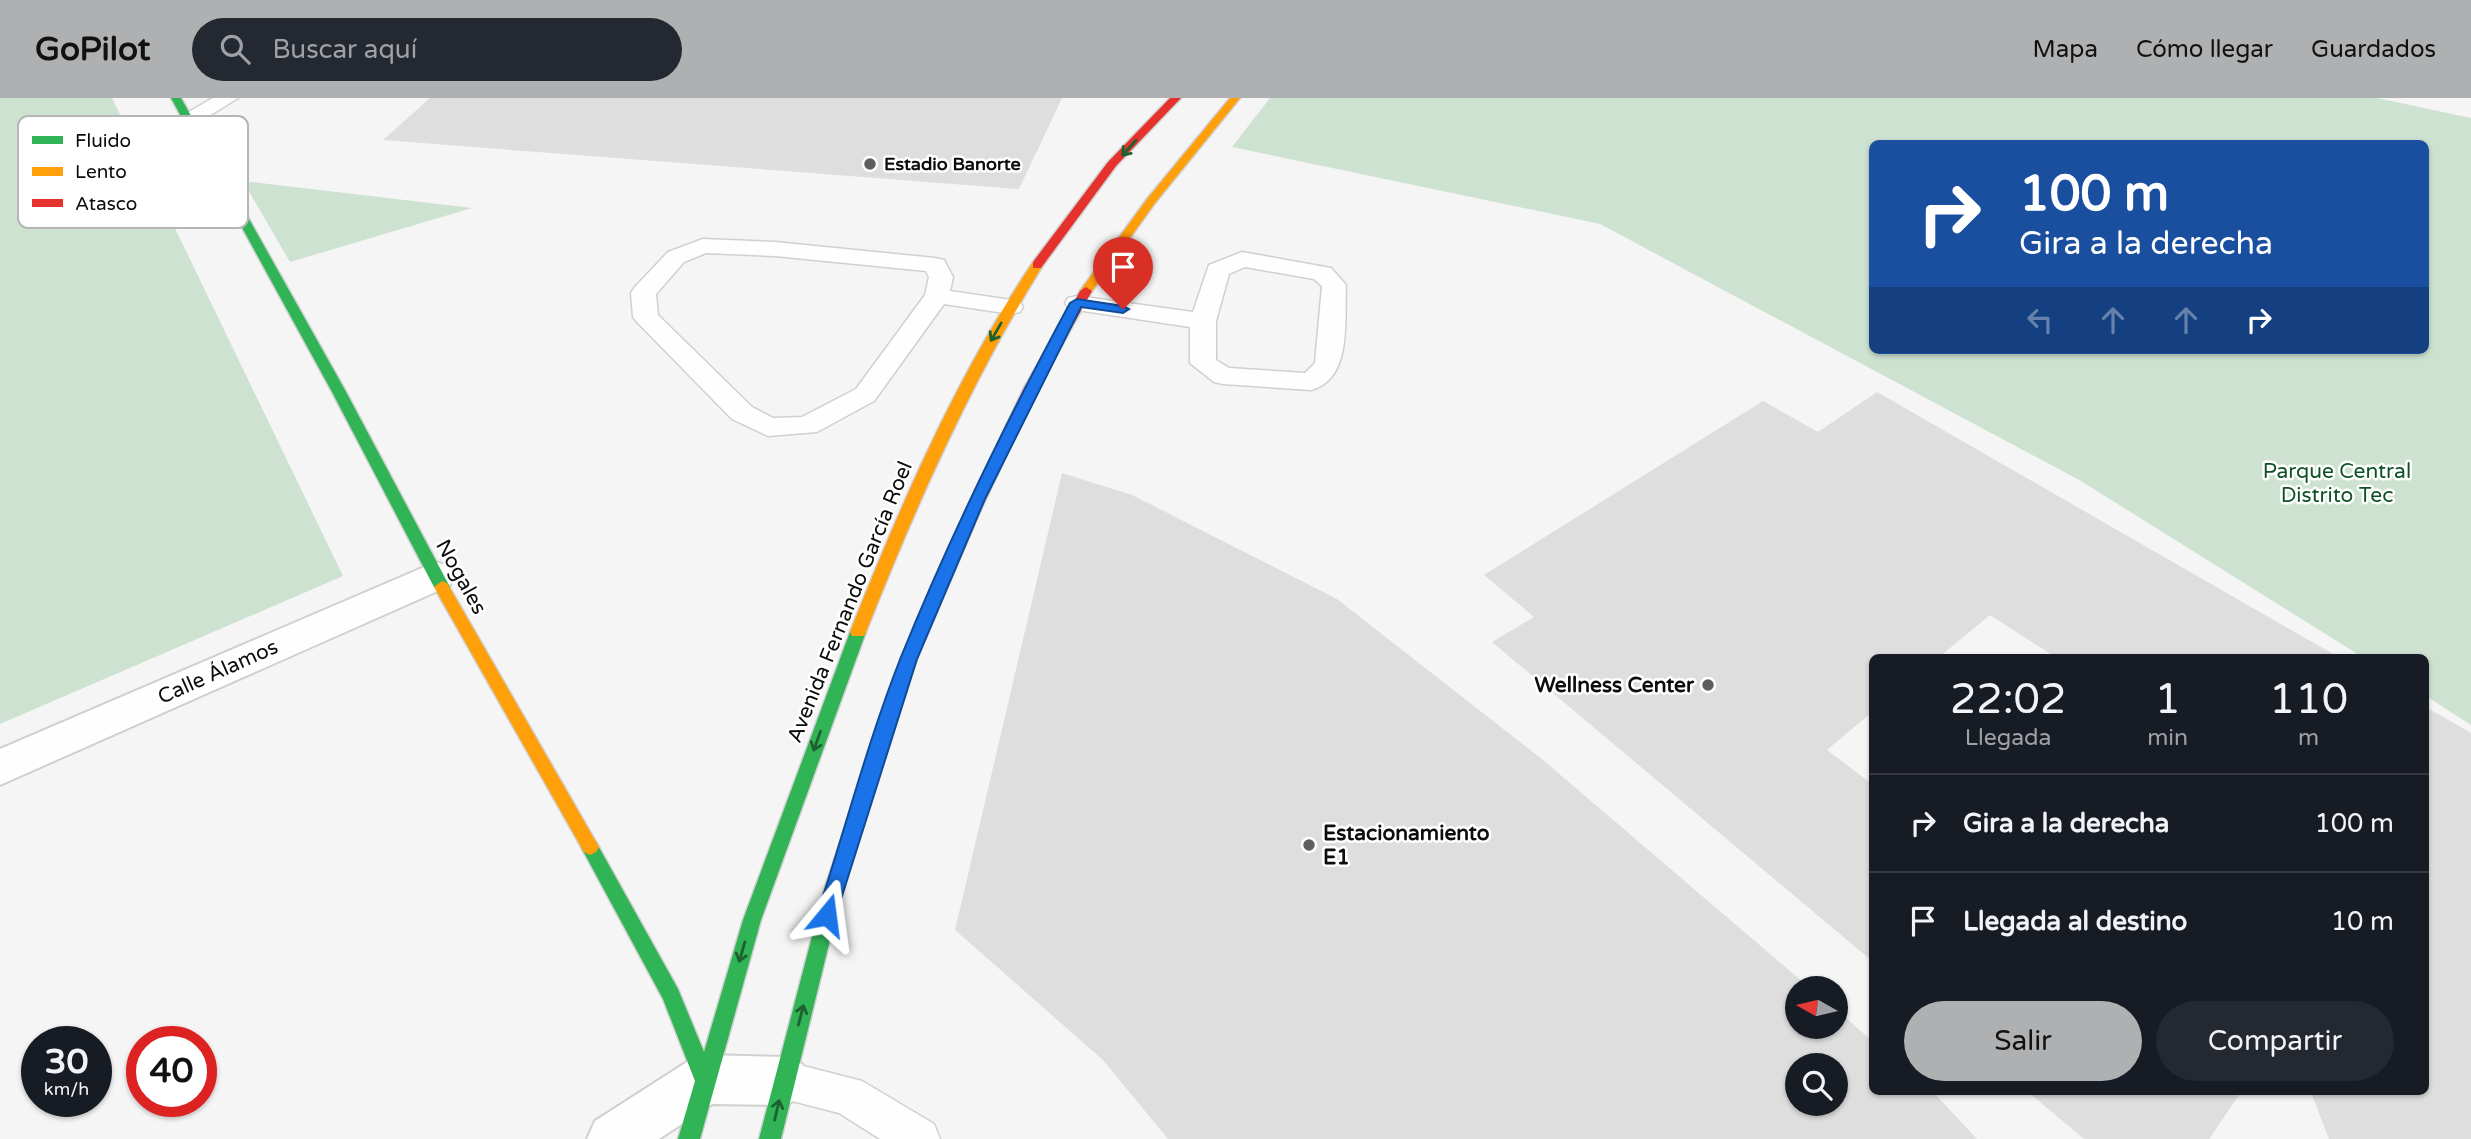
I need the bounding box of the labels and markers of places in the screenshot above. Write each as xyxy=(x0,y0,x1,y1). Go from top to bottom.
place label: Estadio Banorte xyxy=(884,153,1021,175)
marker: Estadio Banorte xyxy=(862,156,878,172)
pin xyxy=(1093,237,1153,309)
place label: Wellness Center xyxy=(1535,673,1695,698)
marker: Wellness Center xyxy=(1700,677,1716,693)
place label: Estacionamiento E1 xyxy=(1323,821,1490,870)
marker: Estacionamiento E1 xyxy=(1301,837,1317,853)

